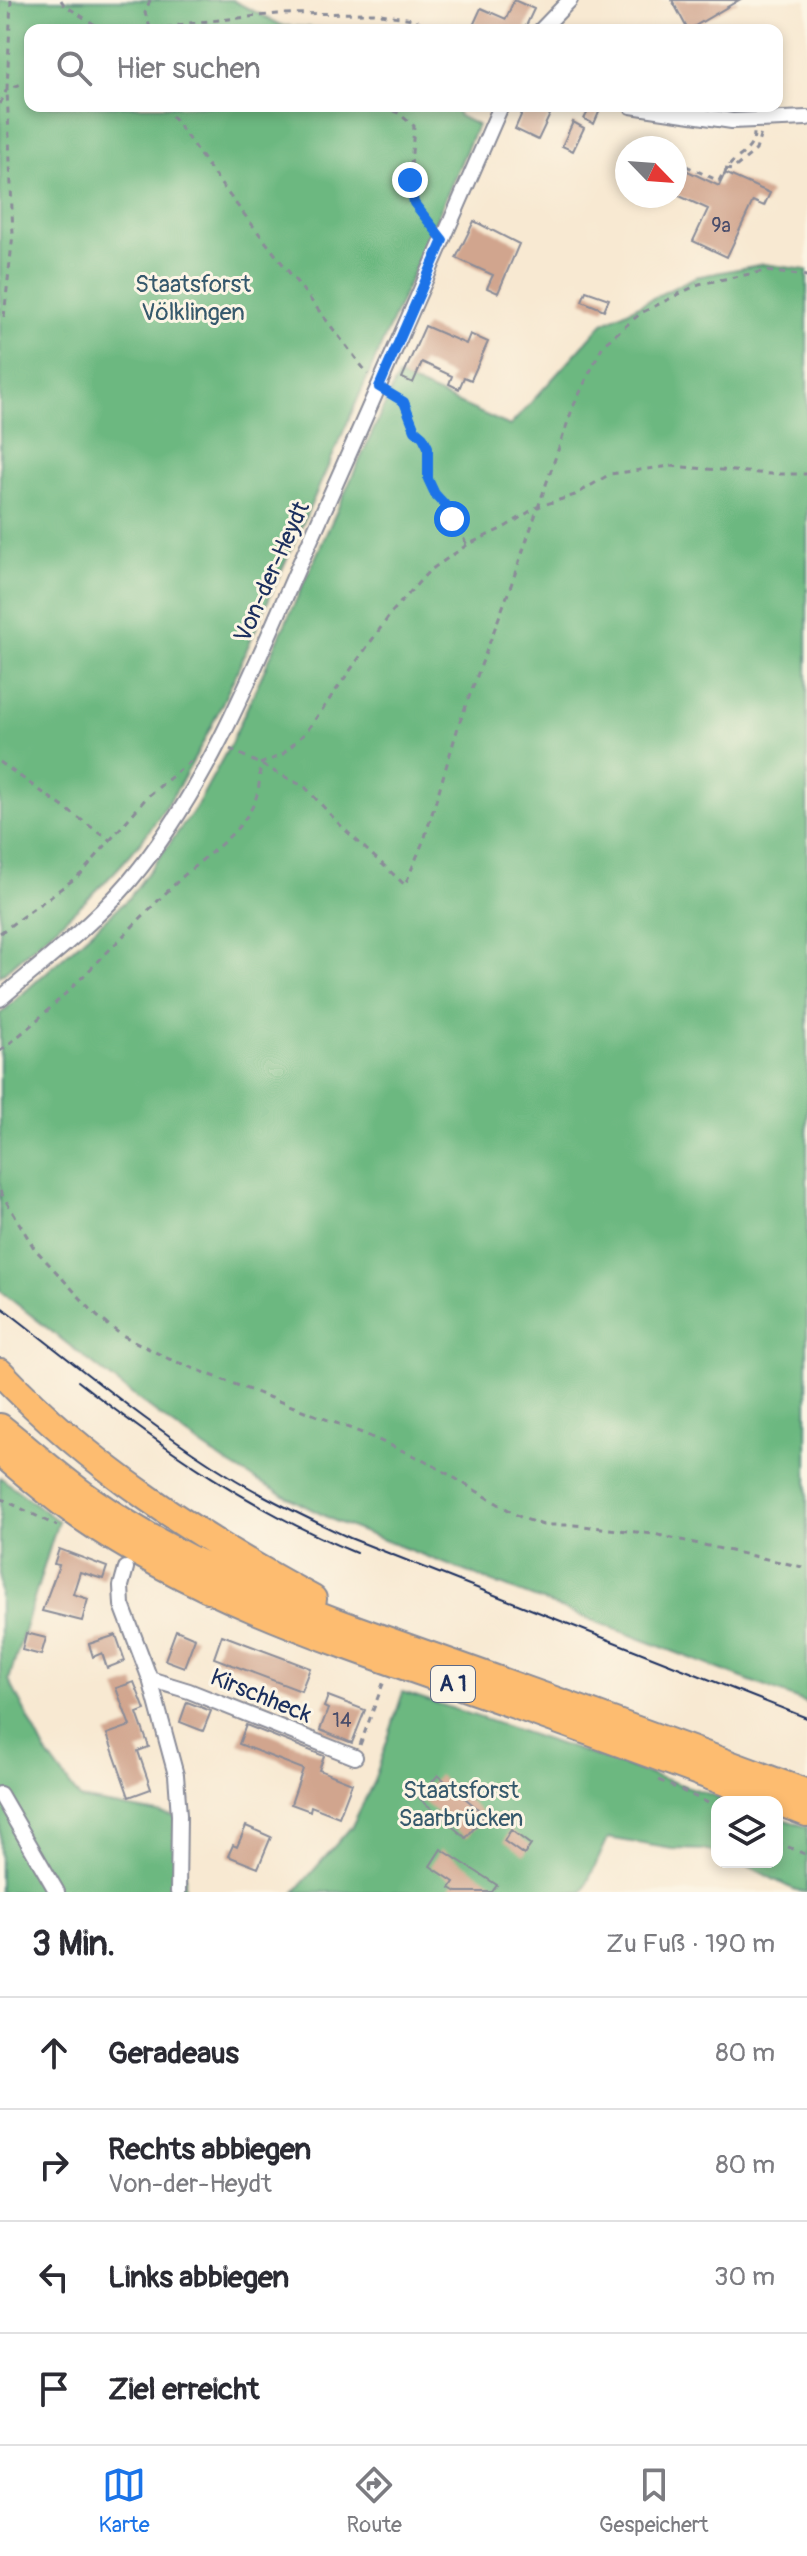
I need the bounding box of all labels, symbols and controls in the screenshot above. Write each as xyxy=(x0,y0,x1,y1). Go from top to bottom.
search box xyxy=(24,24,783,112)
icon: search xyxy=(52,46,96,90)
text: Hier suchen xyxy=(116,50,261,87)
north arrow xyxy=(615,136,687,208)
route end xyxy=(392,162,428,198)
house number: 9a xyxy=(711,213,731,238)
park label: Staatsforst Völklingen xyxy=(135,270,251,327)
street label: Von-der-Heydt xyxy=(228,497,316,647)
route start xyxy=(434,501,470,537)
street label: Kirschheck xyxy=(206,1663,316,1729)
road number: A 1 xyxy=(431,1666,475,1702)
house number: 14 xyxy=(332,1708,352,1733)
park label: Staatsforst Saarbrücken xyxy=(399,1776,523,1833)
map controls xyxy=(711,1796,783,1868)
button: layers xyxy=(711,1796,783,1868)
text: 3 Min. xyxy=(32,1923,115,1966)
text: Zu Fuß · 190 m xyxy=(606,1928,775,1960)
icon: ahead xyxy=(32,2031,76,2075)
text: Geradeaus xyxy=(108,2035,239,2072)
text: 80 m xyxy=(715,2037,775,2069)
text: Rechts abbiegen xyxy=(108,2131,311,2168)
icon: right xyxy=(32,2143,76,2187)
text: 80 m xyxy=(715,2149,775,2181)
text: Von-der-Heydt xyxy=(108,2168,272,2200)
icon: left xyxy=(32,2255,76,2299)
text: Links abbiegen xyxy=(108,2259,289,2296)
text: 30 m xyxy=(714,2261,775,2293)
icon: arrive xyxy=(32,2367,76,2411)
text: Ziel erreicht xyxy=(108,2371,259,2408)
tab: Karte xyxy=(99,2463,150,2539)
tab: Route xyxy=(347,2463,402,2539)
tab: Gespeichert xyxy=(599,2463,708,2539)

